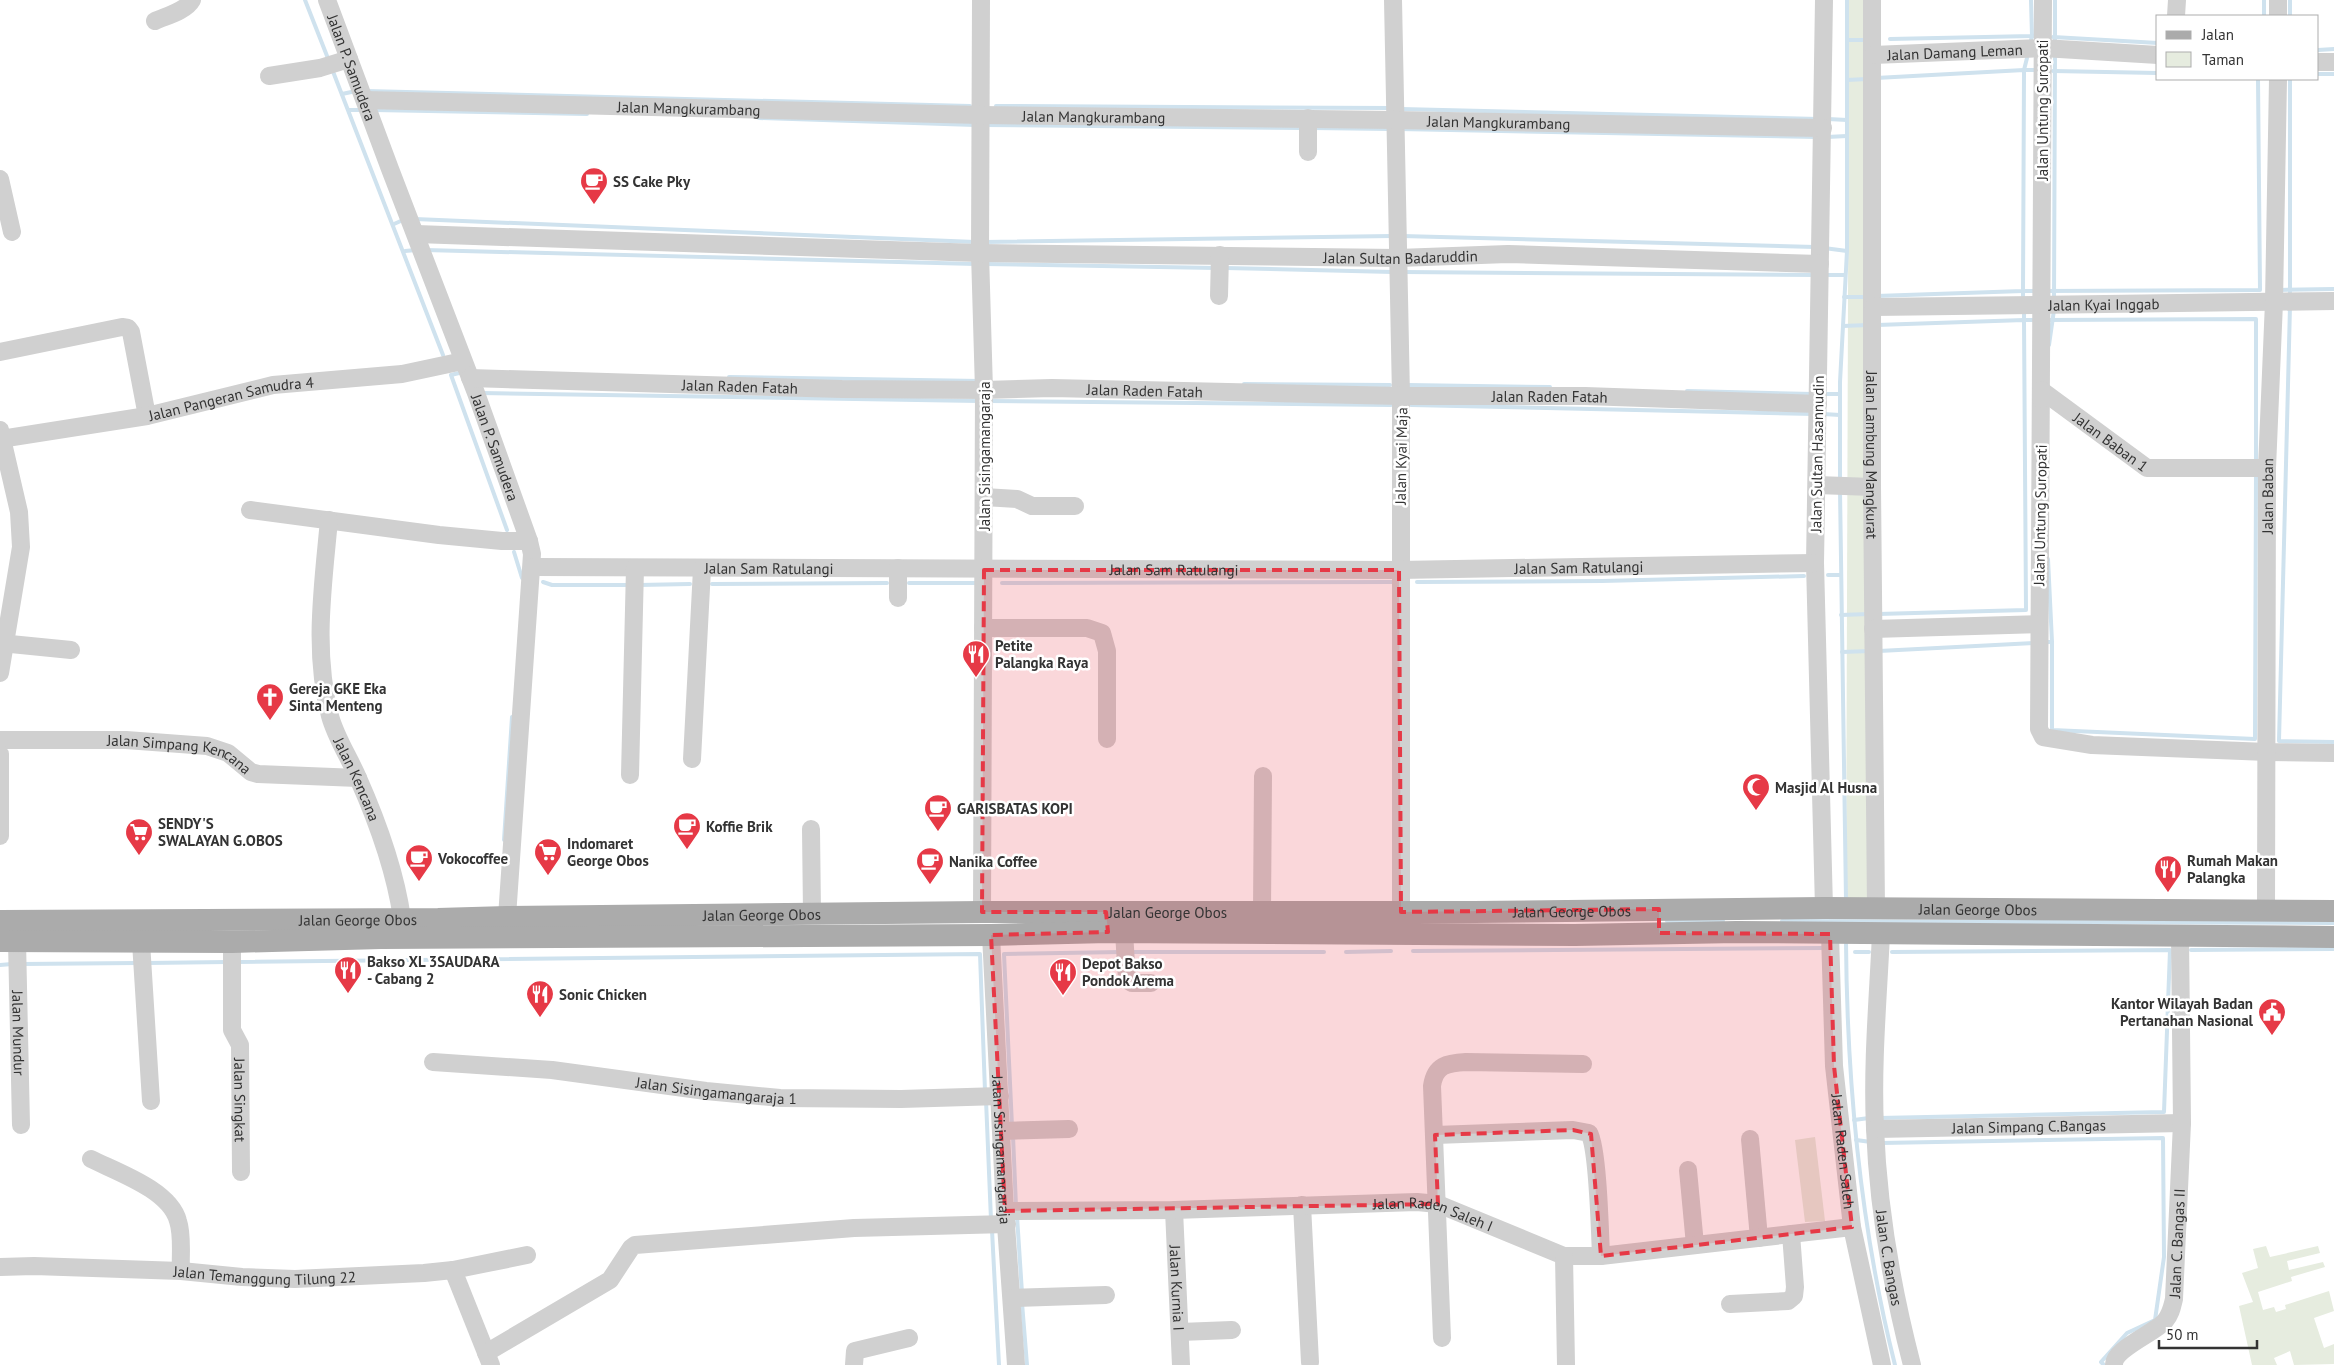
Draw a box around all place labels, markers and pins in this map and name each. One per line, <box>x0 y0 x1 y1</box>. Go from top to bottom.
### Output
cafe icon: SS Cake Pky <box>579 166 609 205</box>
place label: SS Cake Pky <box>613 172 691 191</box>
place label: Petite Palangka Raya <box>995 636 1088 672</box>
restaurant icon: Petite Palangka Raya <box>961 639 991 678</box>
place label: Gereja GKE Eka Sinta Menteng <box>289 679 386 715</box>
church icon: Gereja GKE Eka Sinta Menteng <box>255 682 285 721</box>
mosque icon: Masjid Al Husna <box>1741 772 1771 811</box>
place label: Masjid Al Husna <box>1775 778 1877 797</box>
cafe icon: GARISBATAS KOPI <box>923 793 953 832</box>
place label: GARISBATAS KOPI <box>957 799 1073 818</box>
cafe icon: Koffie Brik <box>672 811 702 850</box>
place label: SENDY'S SWALAYAN G.OBOS <box>158 814 283 850</box>
supermarket icon: SENDY'S SWALAYAN G.OBOS <box>124 817 154 856</box>
place label: Koffie Brik <box>706 817 773 836</box>
place label: Indomaret George Obos <box>567 834 649 870</box>
supermarket icon: Indomaret George Obos <box>533 837 563 876</box>
cafe icon: Vokocoffee <box>404 843 434 882</box>
cafe icon: Nanika Coffee <box>915 846 945 885</box>
place label: Vokocoffee <box>437 849 508 868</box>
place label: Rumah Makan Palangka <box>2187 851 2278 887</box>
place label: Nanika Coffee <box>949 852 1038 871</box>
restaurant icon: Rumah Makan Palangka <box>2153 854 2183 893</box>
place label: Bakso XL 3SAUDARA - Cabang 2 <box>367 952 500 988</box>
place label: Depot Bakso Pondok Arema <box>1082 954 1174 990</box>
restaurant icon: Bakso XL 3SAUDARA - Cabang 2 <box>333 955 363 994</box>
restaurant icon: Depot Bakso Pondok Arema <box>1048 957 1078 996</box>
restaurant icon: Sonic Chicken <box>525 979 555 1018</box>
place label: Sonic Chicken <box>559 985 647 1004</box>
place label: Kantor Wilayah Badan Pertanahan Nasional <box>2111 994 2254 1030</box>
public building icon: Kantor Wilayah Badan Pertanahan Nasional <box>2257 997 2287 1036</box>

